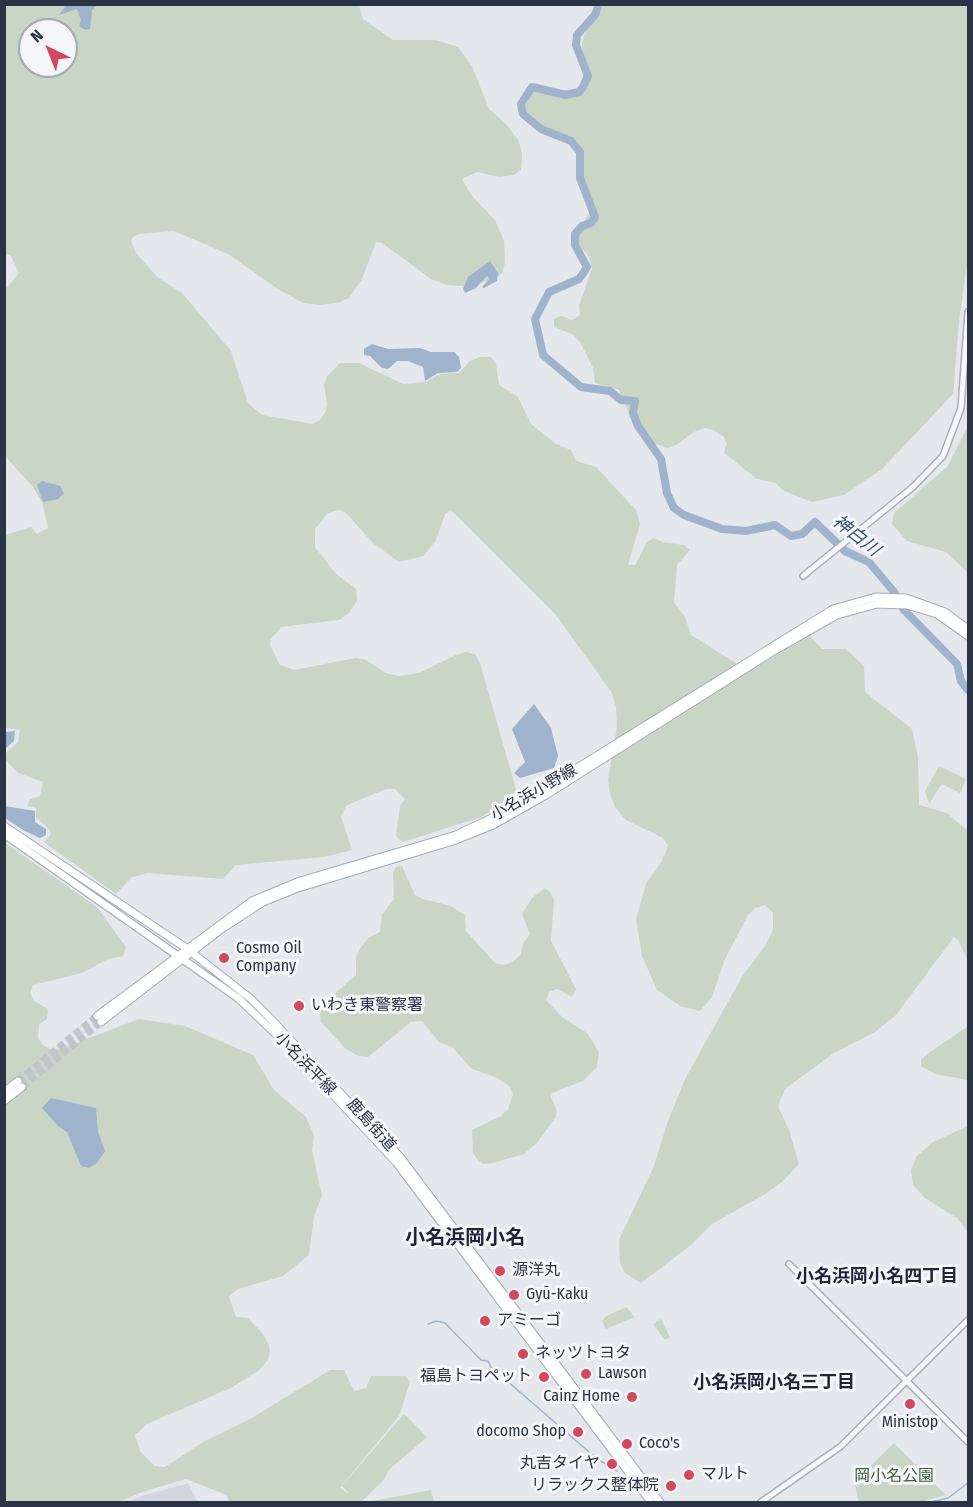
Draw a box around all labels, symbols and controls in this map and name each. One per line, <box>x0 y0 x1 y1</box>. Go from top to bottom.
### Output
north arrow <box>18 18 78 78</box>
text: N <box>27 26 47 46</box>
water label: 神白川 <box>828 511 884 561</box>
street label: 小名浜小野線 <box>488 761 580 825</box>
place label: Cosmo Oil Company <box>236 939 302 977</box>
marker: Cosmo Oil Company <box>217 951 231 965</box>
place label: いわき東警察署 <box>311 996 423 1016</box>
marker: いわき東警察署 <box>292 999 306 1013</box>
street label: 小名浜平線 <box>270 1029 340 1099</box>
street label: 鹿島街道 <box>342 1095 400 1155</box>
district label: 小名浜岡小名 <box>405 1226 525 1250</box>
place label: 源洋丸 <box>512 1261 560 1281</box>
marker: 源洋丸 <box>493 1264 507 1278</box>
district label: 小名浜岡小名四丁目 <box>796 1266 958 1288</box>
place label: Gyū-Kaku <box>526 1285 588 1305</box>
marker: Gyū-Kaku <box>507 1288 521 1302</box>
place label: アミーゴ <box>497 1311 561 1331</box>
marker: アミーゴ <box>478 1314 492 1328</box>
place label: ネッツトヨタ <box>535 1344 631 1364</box>
marker: ネッツトヨタ <box>516 1347 530 1361</box>
place label: Lawson <box>598 1364 647 1384</box>
place label: 福島トヨペット <box>420 1367 532 1387</box>
marker: Lawson <box>579 1367 593 1381</box>
marker: 福島トヨペット <box>537 1370 551 1384</box>
district label: 小名浜岡小名三丁目 <box>693 1372 855 1394</box>
place label: Cainz Home <box>543 1387 620 1407</box>
marker: Cainz Home <box>625 1390 639 1404</box>
marker: Ministop <box>903 1397 917 1411</box>
place label: Ministop <box>882 1413 938 1433</box>
place label: docomo Shop <box>476 1422 566 1442</box>
marker: docomo Shop <box>571 1425 585 1439</box>
place label: Coco's <box>639 1434 680 1454</box>
marker: Coco's <box>620 1437 634 1451</box>
place label: 丸吉タイヤ <box>520 1454 600 1474</box>
marker: 丸吉タイヤ <box>605 1457 619 1471</box>
place label: マルト <box>701 1465 749 1485</box>
park label: 岡小名公園 <box>854 1467 934 1487</box>
marker: マルト <box>682 1468 696 1482</box>
place label: リラックス整体院 <box>531 1476 659 1496</box>
marker: リラックス整体院 <box>664 1479 678 1493</box>

